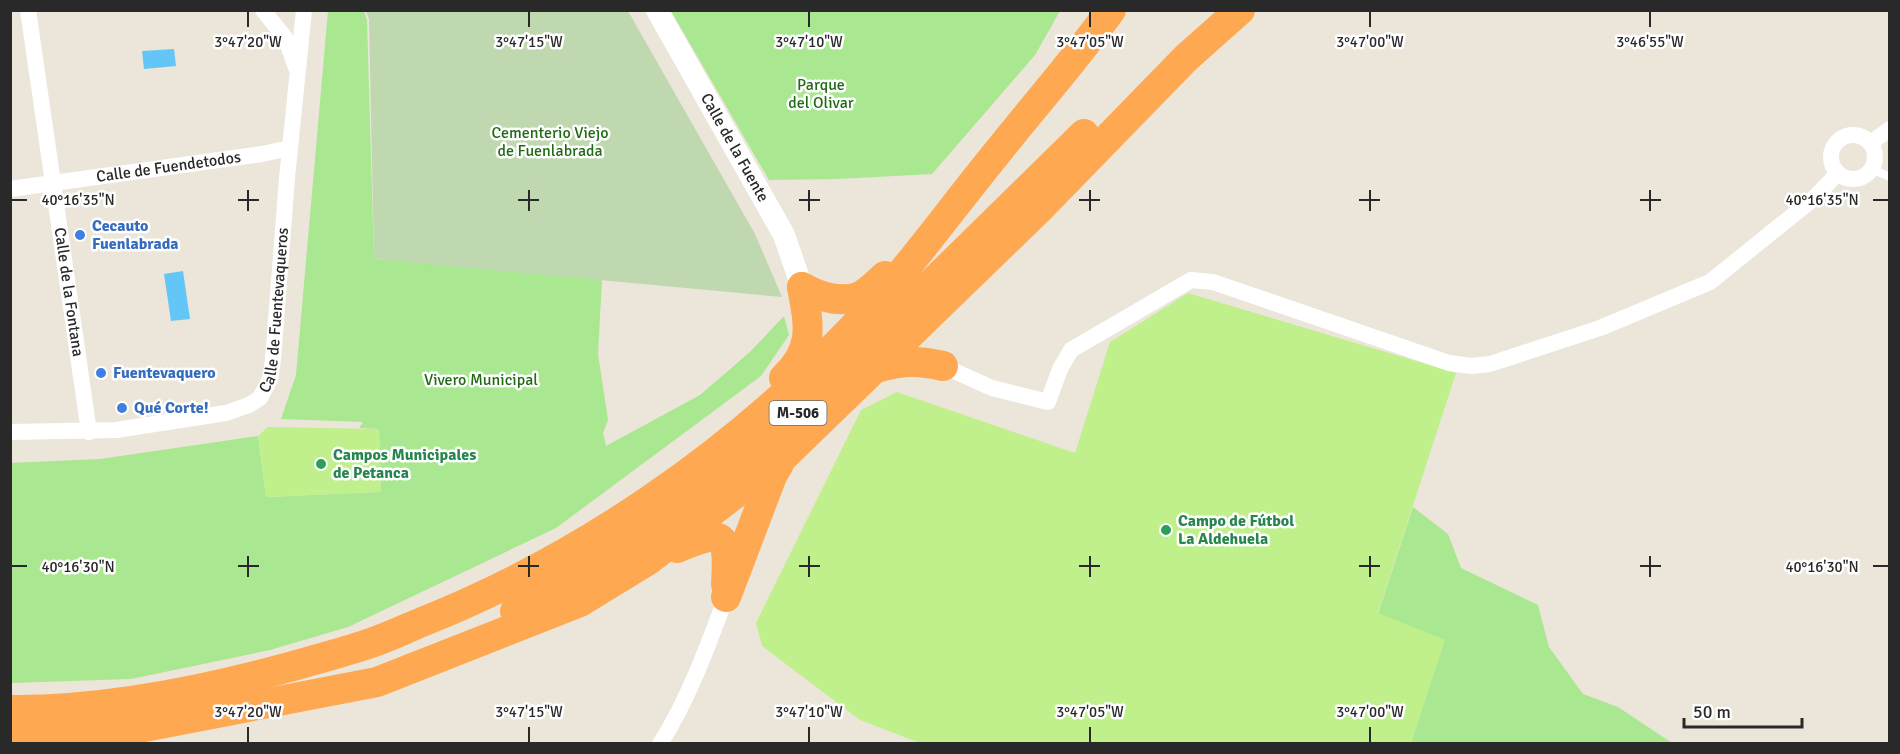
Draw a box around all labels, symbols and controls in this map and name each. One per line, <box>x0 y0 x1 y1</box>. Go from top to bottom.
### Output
text: 3°47'20"W <box>214 33 282 51</box>
text: 3°47'15"W <box>495 33 563 51</box>
text: 3°47'10"W <box>775 33 843 51</box>
text: 3°47'05"W <box>1056 33 1124 51</box>
text: 3°47'00"W <box>1336 33 1404 51</box>
text: 3°46'55"W <box>1616 33 1684 51</box>
park label: Parque del Olivar <box>788 75 854 113</box>
street label: Calle de la Fuente <box>696 90 773 205</box>
park label: Cementerio Viejo de Fuenlabrada <box>491 123 609 161</box>
street label: Calle de Fuendetodos <box>95 147 242 187</box>
text: 40°16'35"N <box>41 191 115 209</box>
text: 40°16'35"N <box>1785 191 1859 209</box>
place label: Cecauto Fuenlabrada <box>92 216 179 254</box>
street label: Calle de la Fontana <box>50 226 88 358</box>
street label: Calle de Fuentevaqueros <box>254 227 293 396</box>
marker: Cecauto Fuenlabrada <box>73 228 87 242</box>
place label: Fuentevaquero <box>113 363 216 383</box>
marker: Fuentevaquero <box>94 366 108 380</box>
park label: Vivero Municipal <box>424 370 538 390</box>
place label: Qué Corte! <box>134 398 209 418</box>
marker: Qué Corte! <box>115 401 129 415</box>
road number: M-506 <box>770 401 826 425</box>
place label: Campos Municipales de Petanca <box>333 445 476 483</box>
marker: Campos Municipales de Petanca <box>314 457 328 471</box>
place label: Campo de Fútbol La Aldehuela <box>1178 511 1294 549</box>
marker: Campo de Fútbol La Aldehuela <box>1159 523 1173 537</box>
text: 40°16'30"N <box>41 558 115 576</box>
text: 40°16'30"N <box>1785 558 1859 576</box>
scale bar <box>1684 691 1802 729</box>
text: 50 m <box>1693 701 1731 723</box>
text: 3°47'20"W <box>214 703 282 721</box>
text: 3°47'15"W <box>495 703 563 721</box>
text: 3°47'10"W <box>775 703 843 721</box>
text: 3°47'05"W <box>1056 703 1124 721</box>
text: 3°47'00"W <box>1336 703 1404 721</box>

